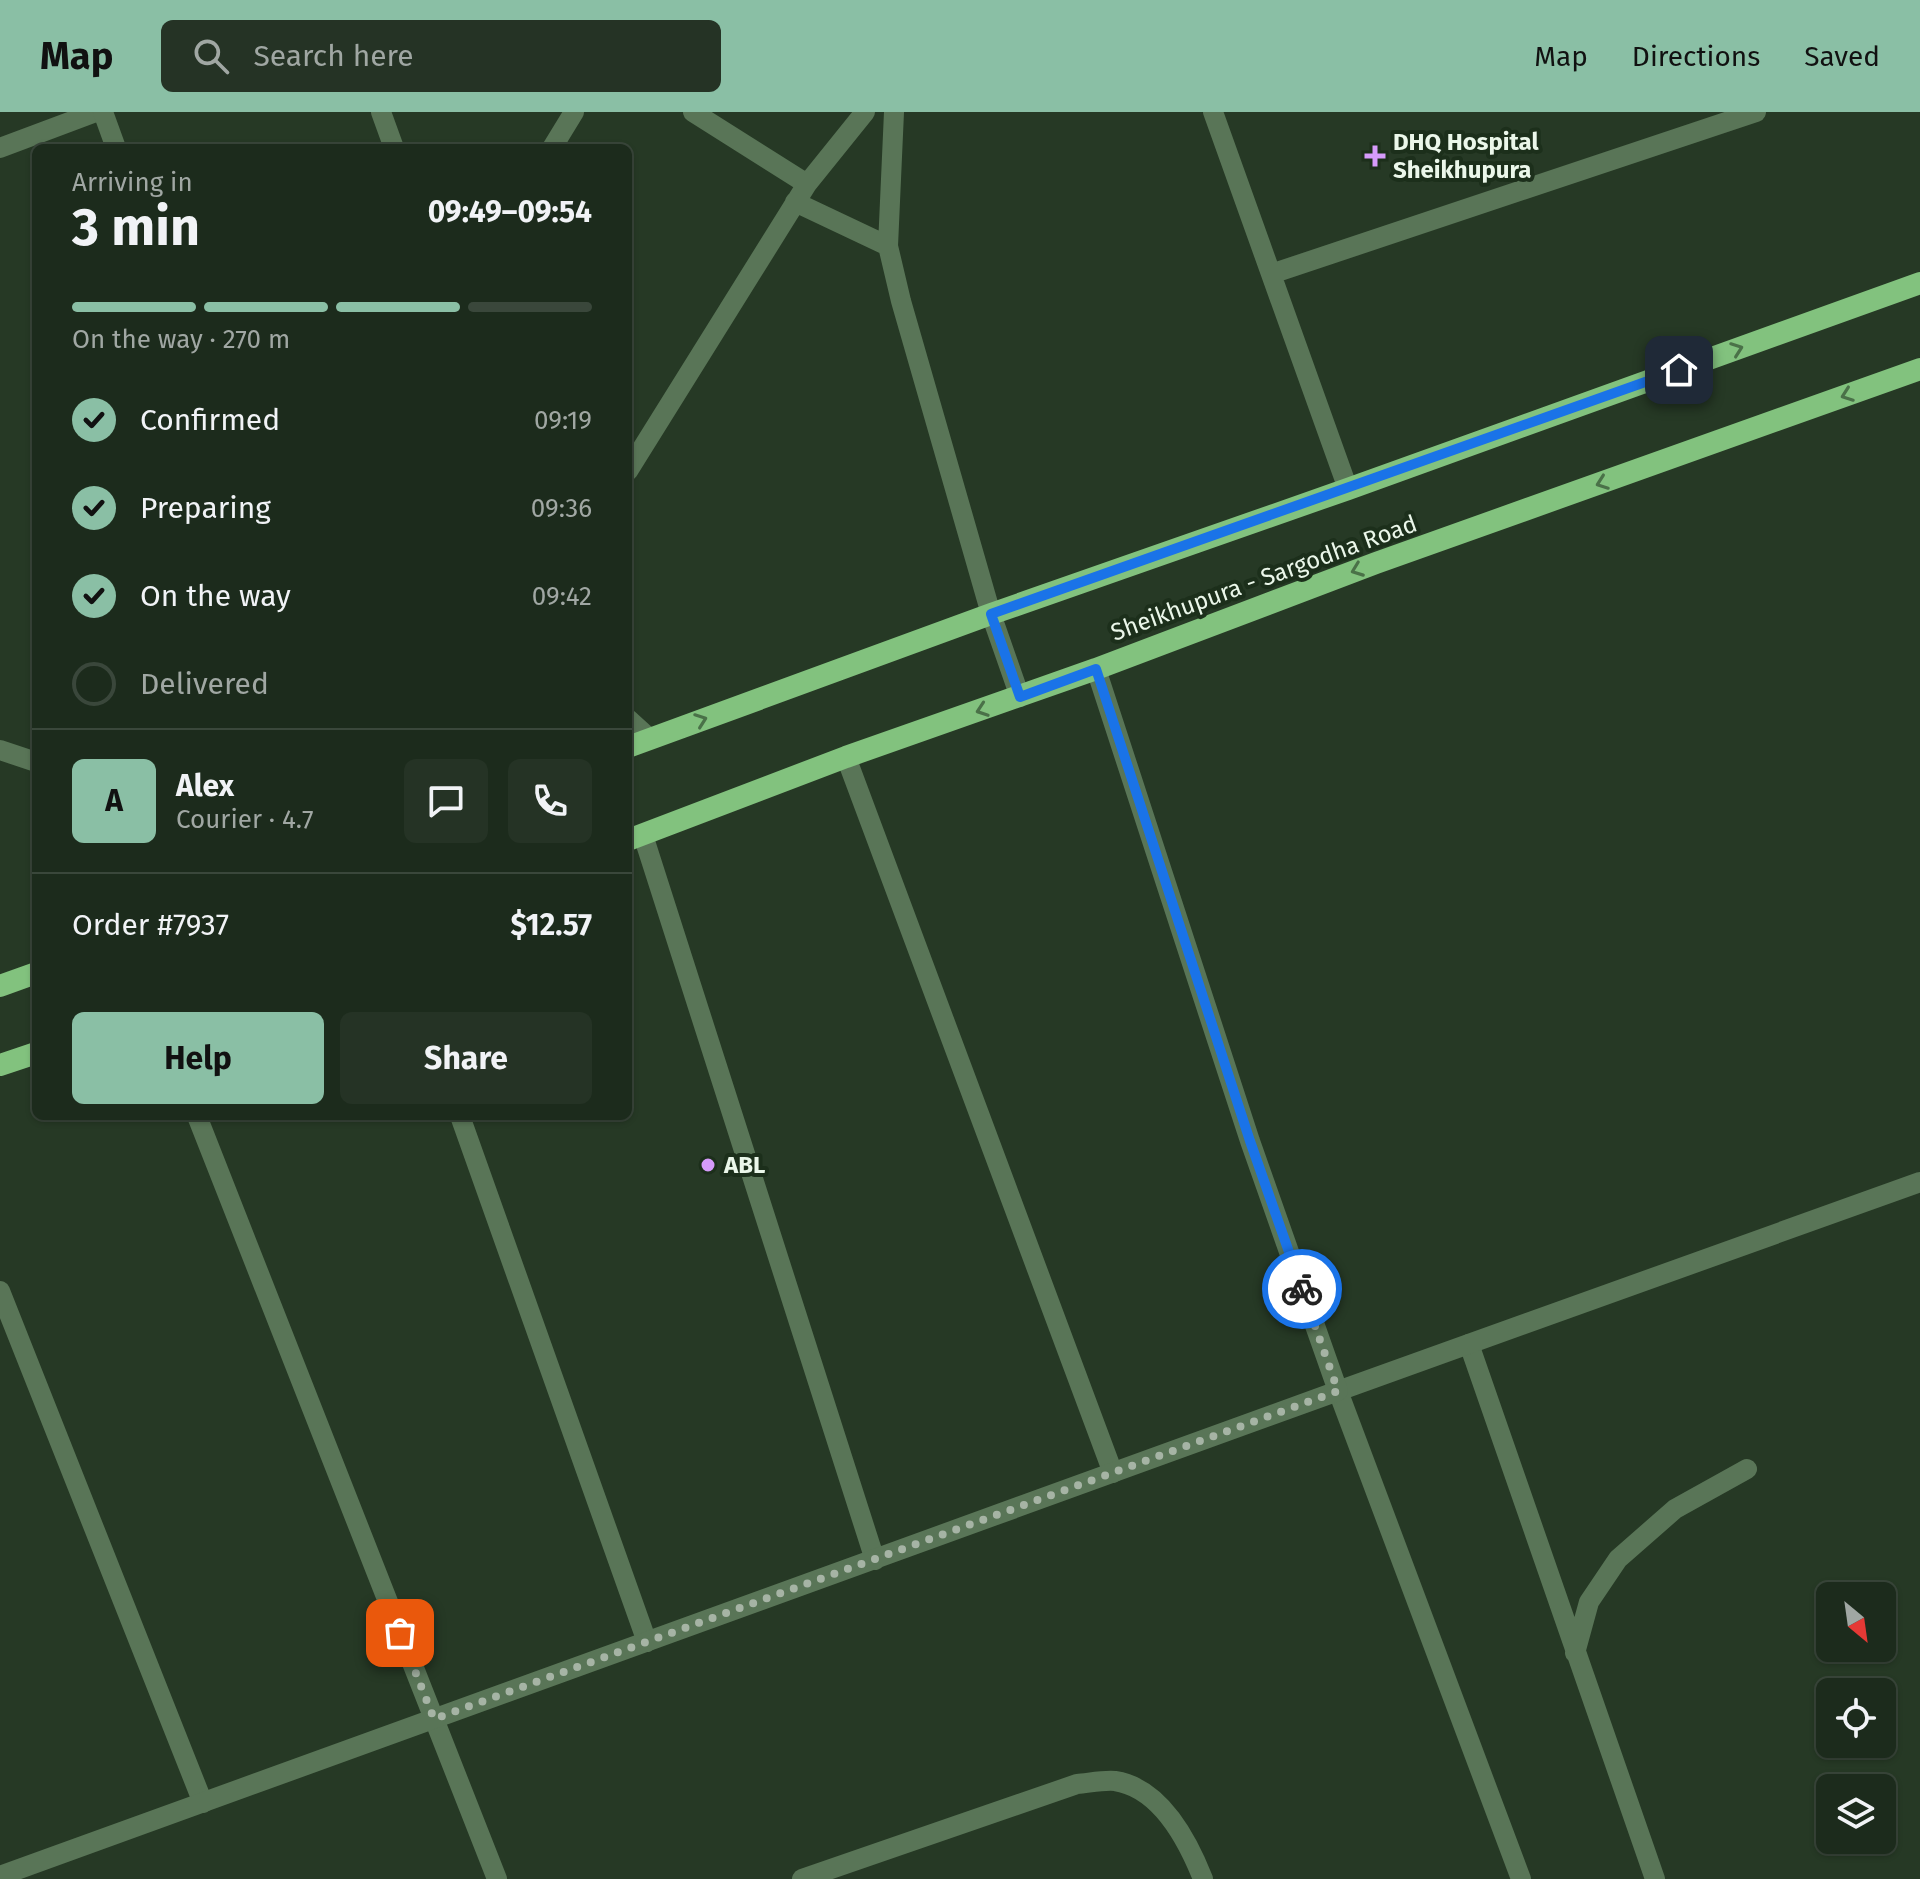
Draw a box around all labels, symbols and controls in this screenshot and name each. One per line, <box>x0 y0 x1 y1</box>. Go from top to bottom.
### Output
search box <box>161 20 721 92</box>
text: Map <box>40 33 113 79</box>
icon: search <box>189 34 233 78</box>
text: Search here <box>253 38 414 74</box>
text: Map <box>1534 40 1588 73</box>
text: Directions <box>1632 40 1760 73</box>
text: Saved <box>1804 40 1880 73</box>
place label: DHQ Hospital Sheikhupura <box>1393 128 1539 184</box>
marker: DHQ Hospital Sheikhupura <box>1364 145 1386 167</box>
text: Arriving in <box>72 167 193 198</box>
text: 09:49–09:54 <box>428 194 592 230</box>
text: 3 min <box>72 196 200 259</box>
text: On the way · 270 m <box>72 324 290 355</box>
pin <box>1645 336 1713 404</box>
one-way arrow <box>1729 343 1743 359</box>
icon: home <box>1657 348 1701 392</box>
one-way arrow <box>1840 386 1854 402</box>
icon: check <box>72 398 116 442</box>
text: Confirmed <box>140 402 280 438</box>
text: 09:19 <box>534 405 592 436</box>
one-way arrow <box>1595 473 1609 489</box>
icon: check <box>72 486 116 530</box>
text: Preparing <box>140 490 271 526</box>
text: 09:36 <box>531 493 592 524</box>
street label: Sheikhupura - Sargodha Road <box>1107 509 1421 647</box>
one-way arrow <box>1351 560 1365 577</box>
icon: check <box>72 574 116 618</box>
text: On the way <box>140 578 291 614</box>
text: 09:42 <box>532 581 592 612</box>
text: Delivered <box>140 666 269 702</box>
one-way arrow <box>976 700 990 716</box>
one-way arrow <box>693 713 707 730</box>
button: chat <box>404 759 488 843</box>
button: phone <box>508 759 592 843</box>
text: Alex <box>176 768 234 804</box>
text: A <box>105 783 123 819</box>
text: Courier · 4.7 <box>176 804 314 835</box>
text: Order #7937 <box>72 907 229 943</box>
text: $12.57 <box>510 907 592 943</box>
button: Help <box>72 1012 324 1104</box>
button: Share <box>340 1012 592 1104</box>
place label: ABL <box>723 1151 765 1179</box>
marker: ABL <box>699 1156 717 1174</box>
courier <box>1262 1249 1342 1329</box>
icon: bike <box>1280 1267 1324 1311</box>
north arrow <box>1816 1582 1896 1662</box>
map controls <box>1816 1582 1896 1854</box>
pin <box>366 1599 434 1667</box>
icon: bag <box>378 1611 422 1655</box>
button: locate <box>1816 1678 1896 1758</box>
button: layers <box>1816 1774 1896 1854</box>

